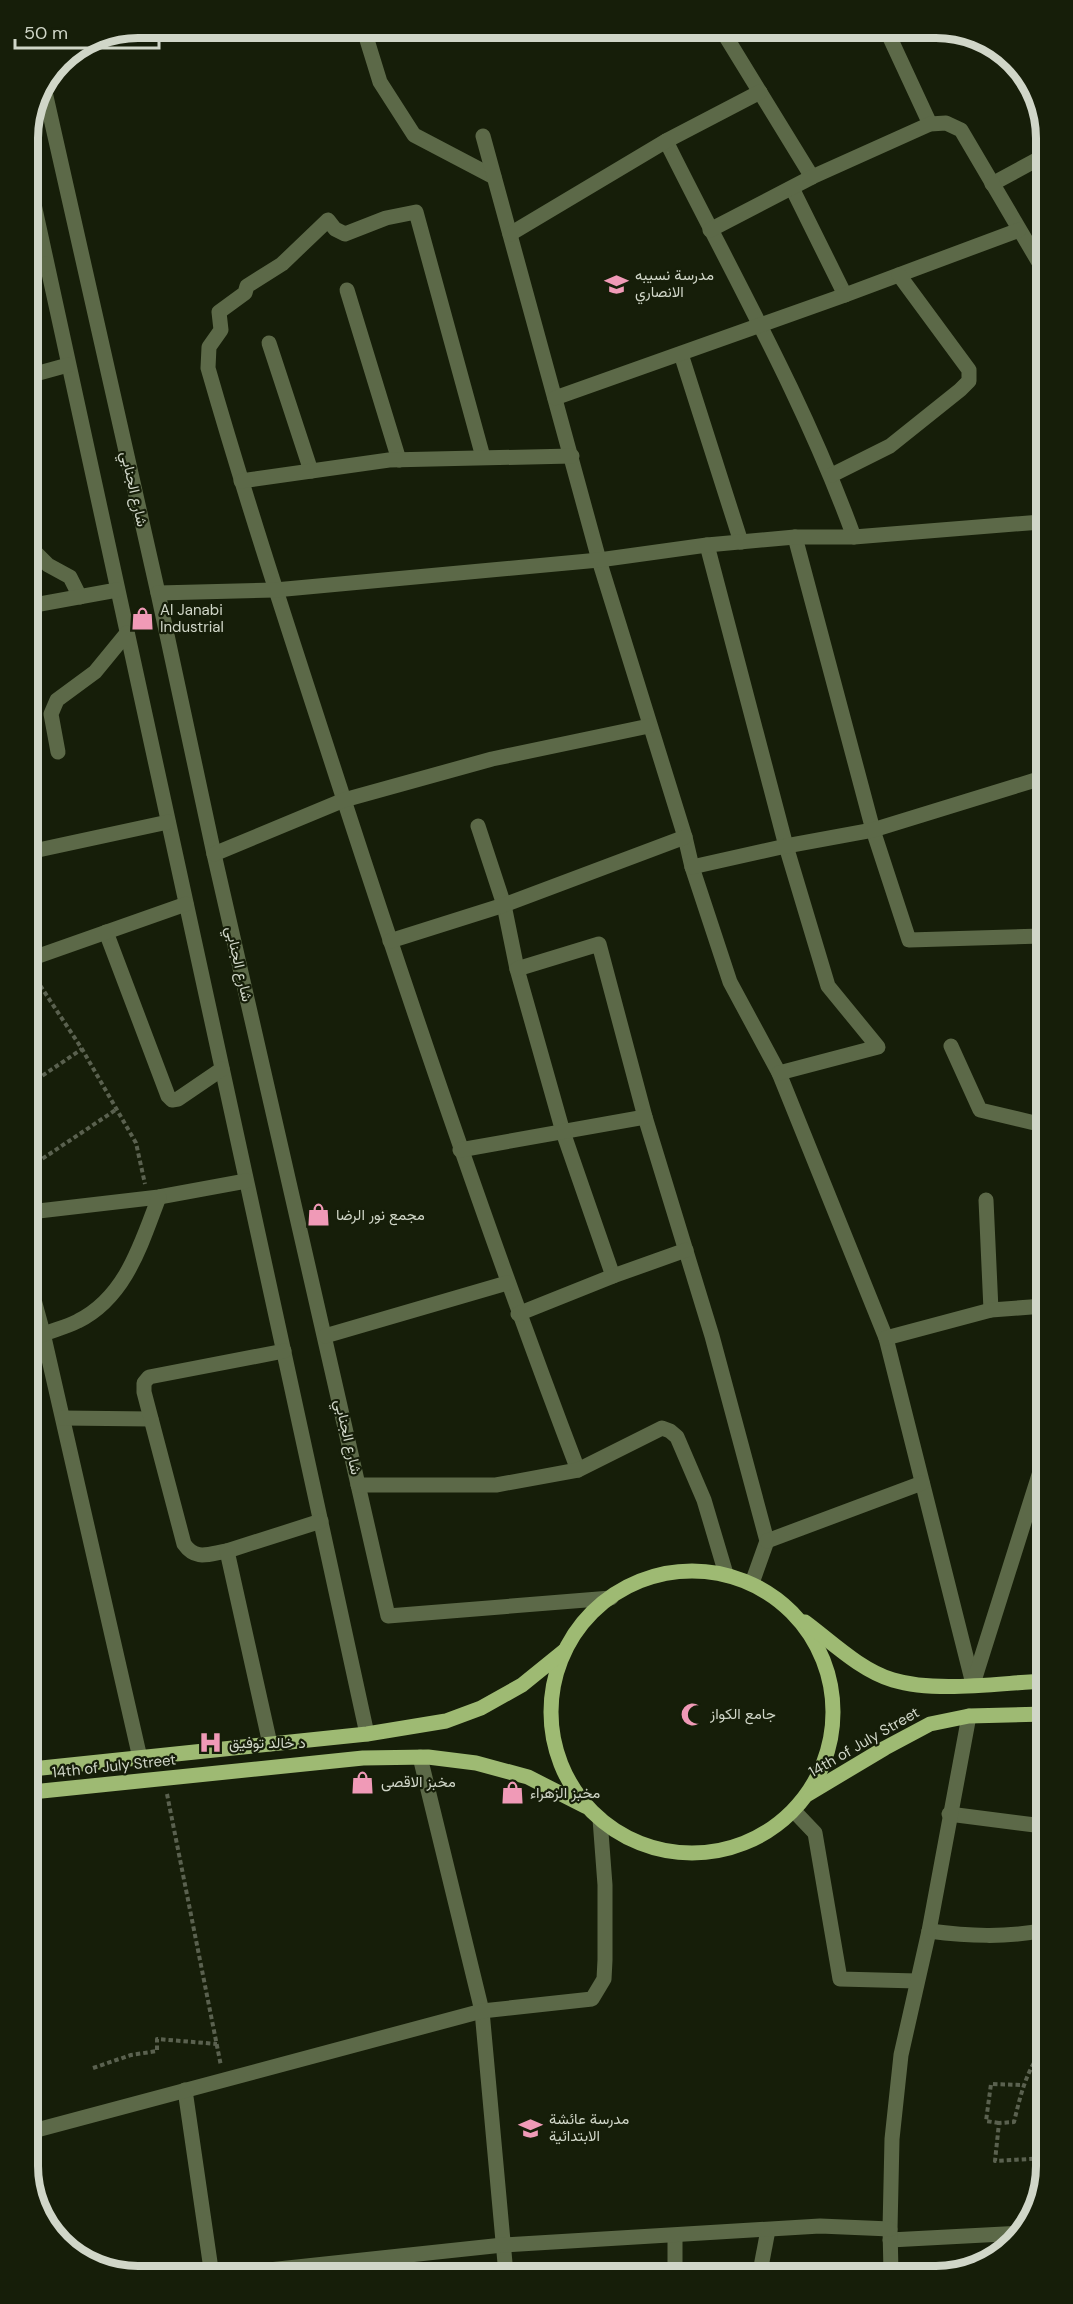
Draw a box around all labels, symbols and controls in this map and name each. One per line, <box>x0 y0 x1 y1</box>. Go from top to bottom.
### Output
scale bar <box>15 12 159 50</box>
text: 50 m <box>24 21 68 45</box>
place label: مدرسة نسيبه الانصاري <box>635 265 714 305</box>
school or university icon: مدرسة نسيبه الانصاري <box>604 271 630 297</box>
street label: شارع الجنابي <box>113 449 152 529</box>
place label: Al Janabi Industrial <box>160 600 224 637</box>
shop icon: Al Janabi Industrial <box>129 606 155 632</box>
street label: شارع الجنابي <box>218 924 257 1004</box>
shop icon: مجمع نور الرضا <box>305 1202 331 1228</box>
place label: مجمع نور الرضا <box>336 1205 425 1226</box>
street label: شارع الجنابي <box>327 1397 366 1477</box>
mosque icon: جامع الكواز <box>679 1701 705 1727</box>
street label: 14th of July Street <box>805 1702 923 1782</box>
place label: جامع الكواز <box>709 1704 776 1725</box>
hospital icon: د خالد توفيق <box>198 1730 224 1756</box>
place label: د خالد توفيق <box>229 1733 306 1753</box>
street label: 14th of July Street <box>51 1750 177 1782</box>
shop icon: مخبز الاقصى <box>350 1769 376 1795</box>
place label: مخبز الاقصى <box>381 1772 456 1792</box>
shop icon: مخبز الزهراء <box>499 1780 525 1806</box>
place label: مخبز الزهراء <box>530 1783 600 1803</box>
place label: مدرسة عائشة الابتدائية <box>549 2109 629 2146</box>
school or university icon: مدرسة عائشة الابتدائية <box>518 2115 544 2141</box>

